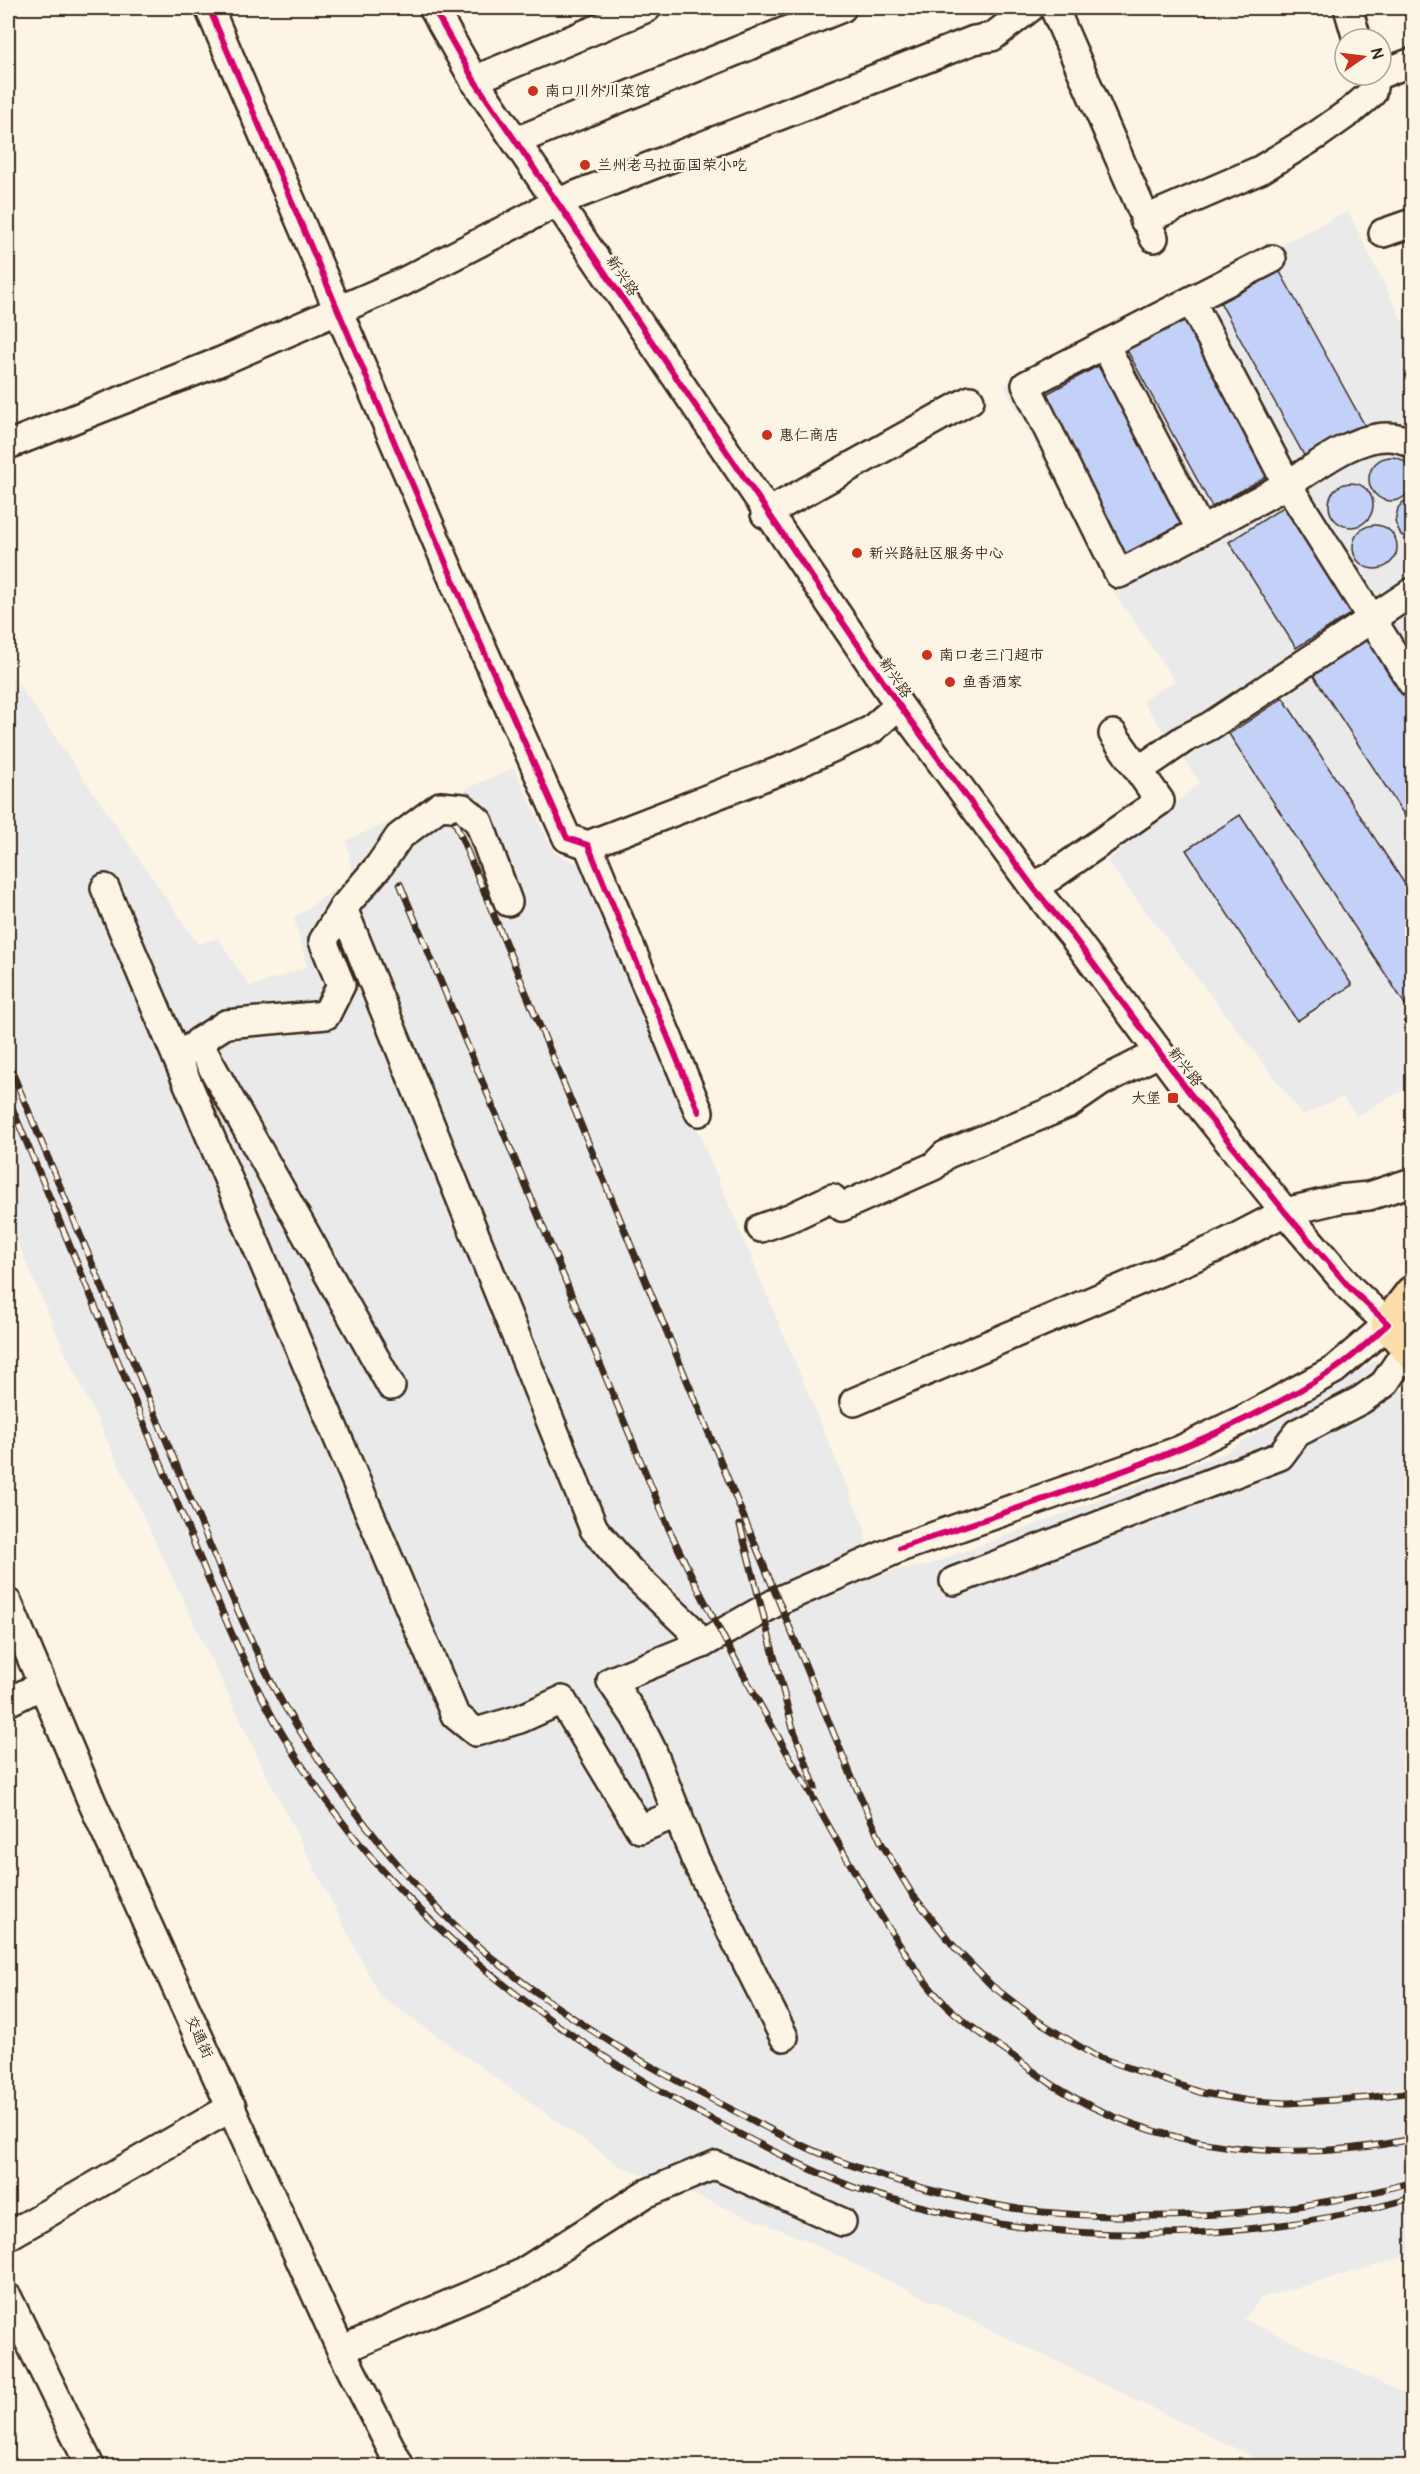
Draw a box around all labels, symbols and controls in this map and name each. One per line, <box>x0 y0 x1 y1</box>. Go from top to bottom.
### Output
north arrow <box>1333 27 1393 87</box>
text: N <box>1366 46 1388 61</box>
place label: 南口川外川菜馆 <box>545 82 650 101</box>
marker: 南口川外川菜馆 <box>526 84 540 98</box>
place label: 兰州老马拉面国荣小吃 <box>597 156 747 175</box>
marker: 兰州老马拉面国荣小吃 <box>578 158 592 172</box>
street label: 新兴路 <box>602 252 642 300</box>
place label: 惠仁商店 <box>779 426 839 445</box>
marker: 惠仁商店 <box>760 428 774 442</box>
place label: 新兴路社区服务中心 <box>869 544 1004 563</box>
marker: 新兴路社区服务中心 <box>850 546 864 560</box>
place label: 南口老三门超市 <box>939 646 1044 665</box>
marker: 南口老三门超市 <box>920 648 934 662</box>
street label: 新兴路 <box>875 654 915 702</box>
place label: 鱼香酒家 <box>962 673 1022 692</box>
marker: 鱼香酒家 <box>943 675 957 689</box>
street label: 新兴路 <box>1164 1043 1206 1091</box>
place label: 大堡 <box>1131 1089 1161 1108</box>
marker: 大堡 <box>1166 1091 1180 1105</box>
street label: 交通街 <box>181 2013 217 2061</box>

